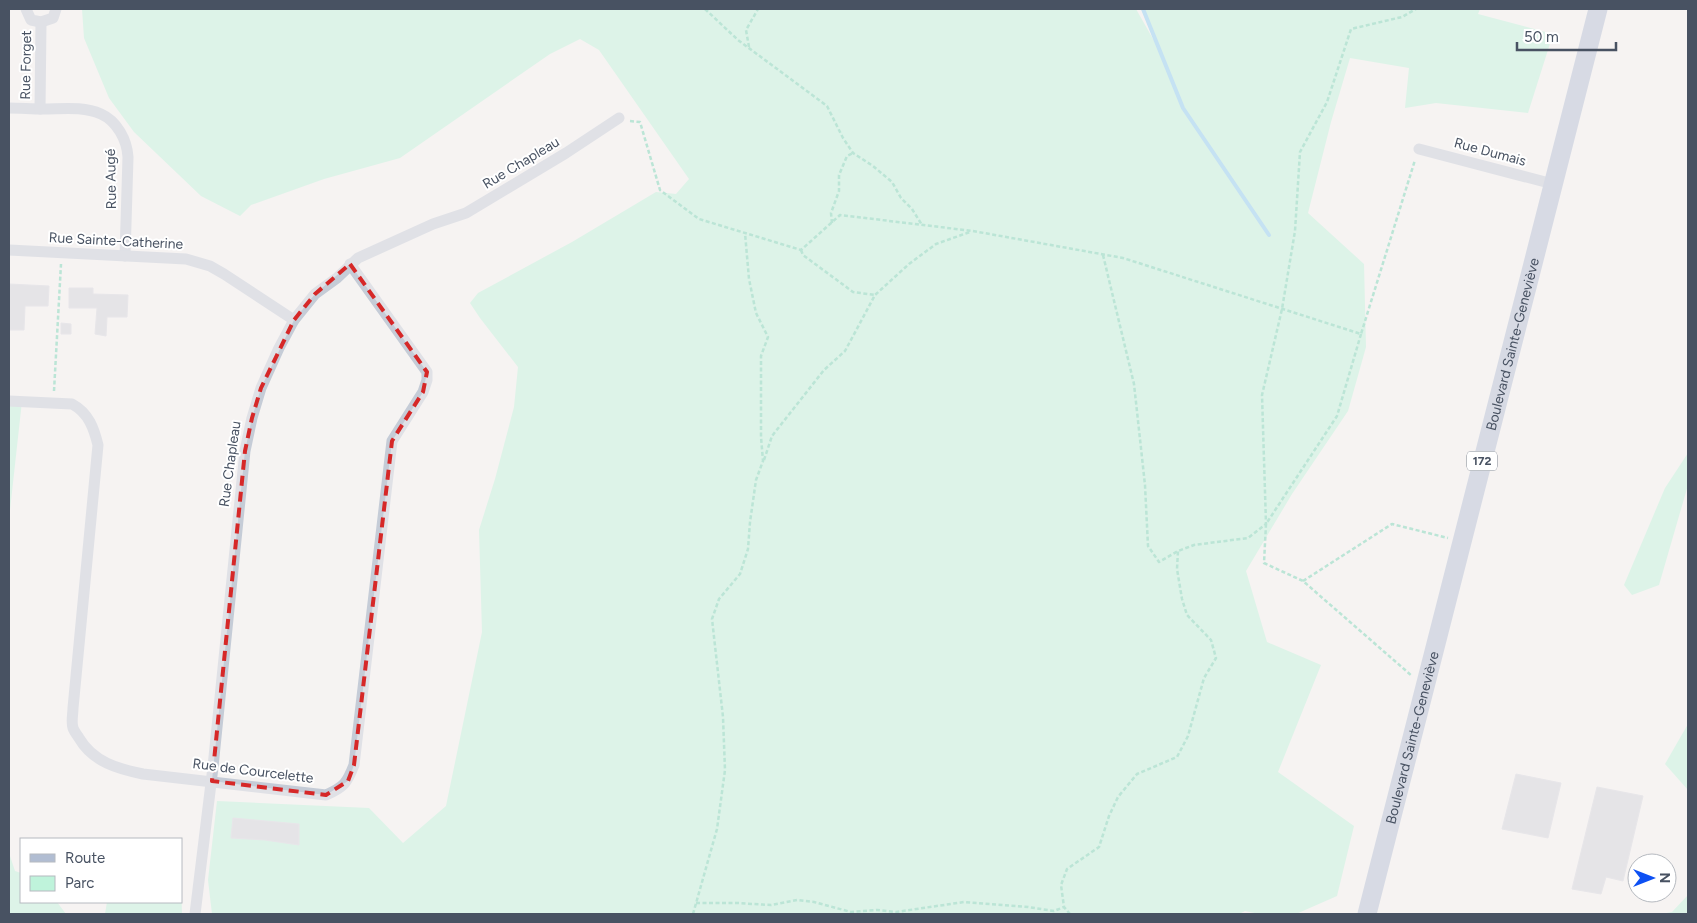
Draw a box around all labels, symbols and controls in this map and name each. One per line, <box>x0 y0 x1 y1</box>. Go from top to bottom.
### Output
scale bar <box>1517 20 1616 52</box>
text: 50 m <box>1524 28 1559 46</box>
street label: Rue Forget <box>17 30 35 100</box>
street label: Rue Chapleau <box>479 133 563 193</box>
street label: Rue Dumais <box>1452 134 1528 170</box>
street label: Rue Augé <box>102 148 120 210</box>
street label: Rue Sainte-Catherine <box>48 229 184 253</box>
street label: Boulevard Sainte-Geneviève <box>1482 256 1543 432</box>
street label: Rue Chapleau <box>216 420 244 508</box>
road number: 172 <box>1467 452 1497 471</box>
street label: Boulevard Sainte-Geneviève <box>1382 649 1442 826</box>
street label: Rue de Courcelette <box>191 755 315 787</box>
legend <box>20 838 182 903</box>
text: Route <box>65 849 105 867</box>
north arrow <box>1627 853 1677 903</box>
text: N <box>1656 873 1673 883</box>
text: Parc <box>65 874 94 892</box>

